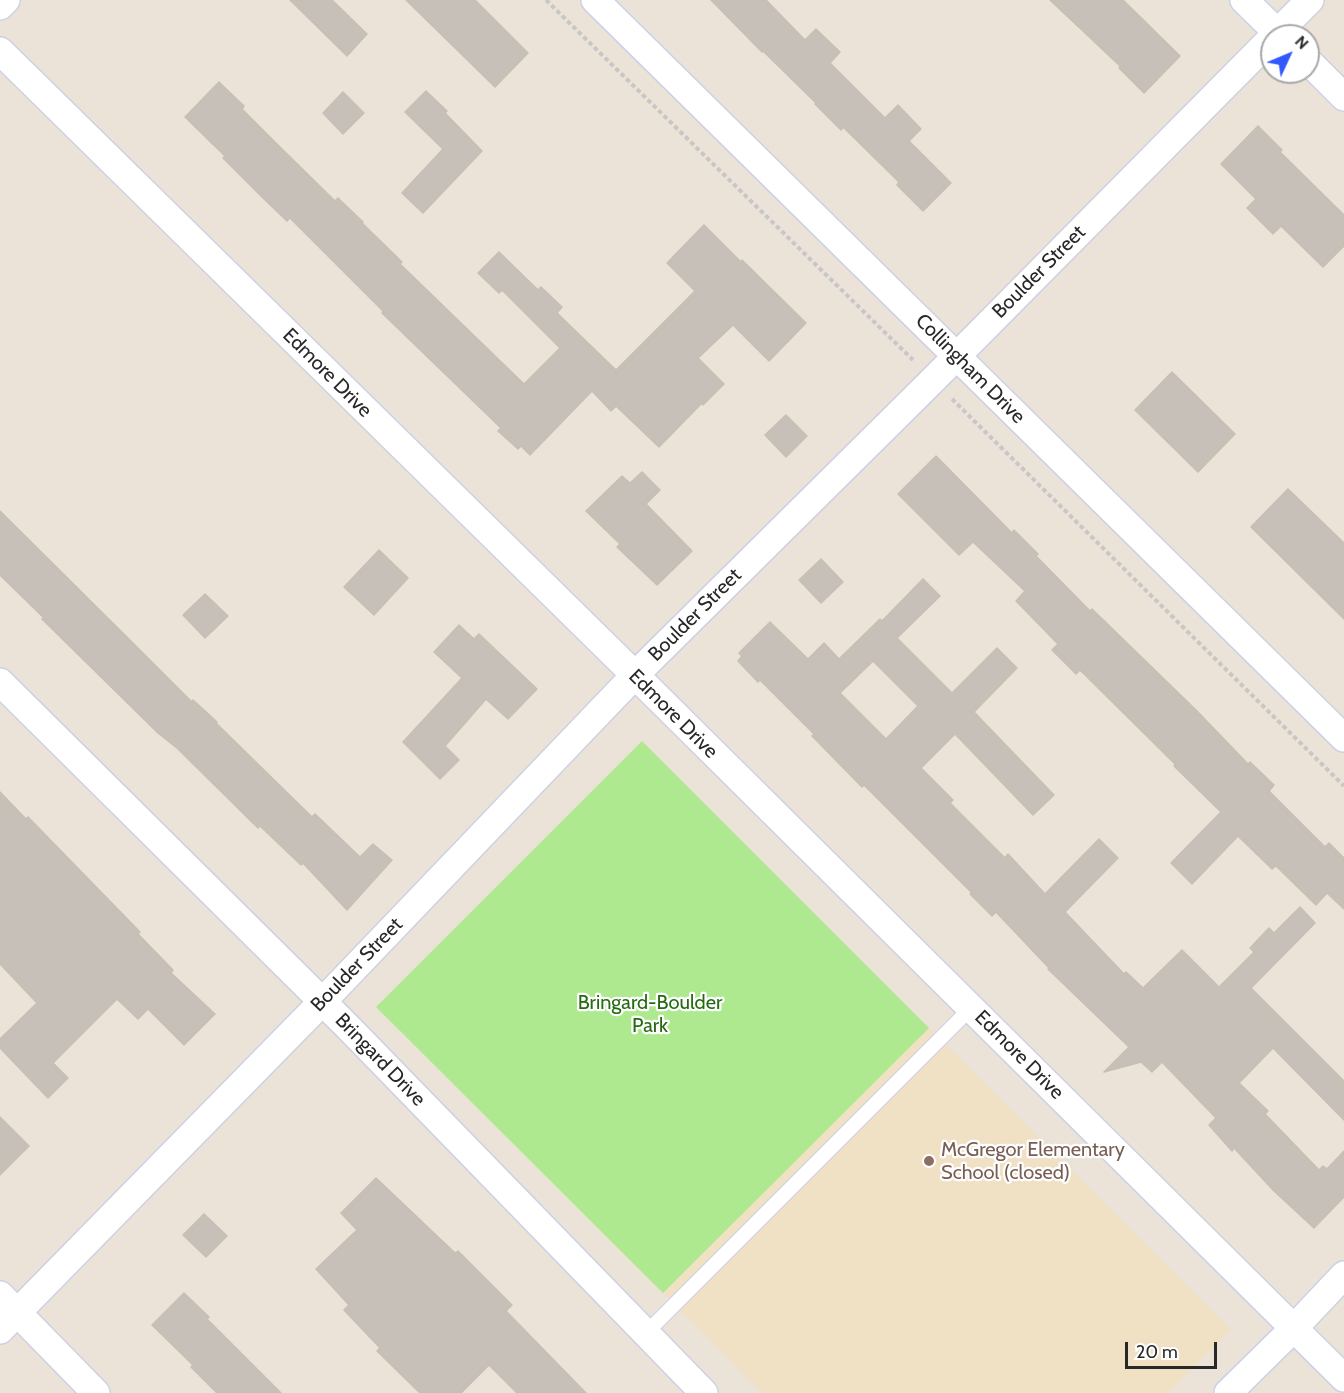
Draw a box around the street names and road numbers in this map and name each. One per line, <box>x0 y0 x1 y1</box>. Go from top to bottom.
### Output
street label: Boulder Street <box>988 221 1090 323</box>
street label: Collingham Drive <box>910 309 1030 429</box>
street label: Edmore Drive <box>277 323 377 423</box>
street label: Boulder Street <box>644 564 746 666</box>
street label: Edmore Drive <box>623 664 723 764</box>
street label: Boulder Street <box>306 913 408 1017</box>
street label: Edmore Drive <box>969 1005 1069 1105</box>
street label: Bringard Drive <box>330 1009 430 1111</box>

